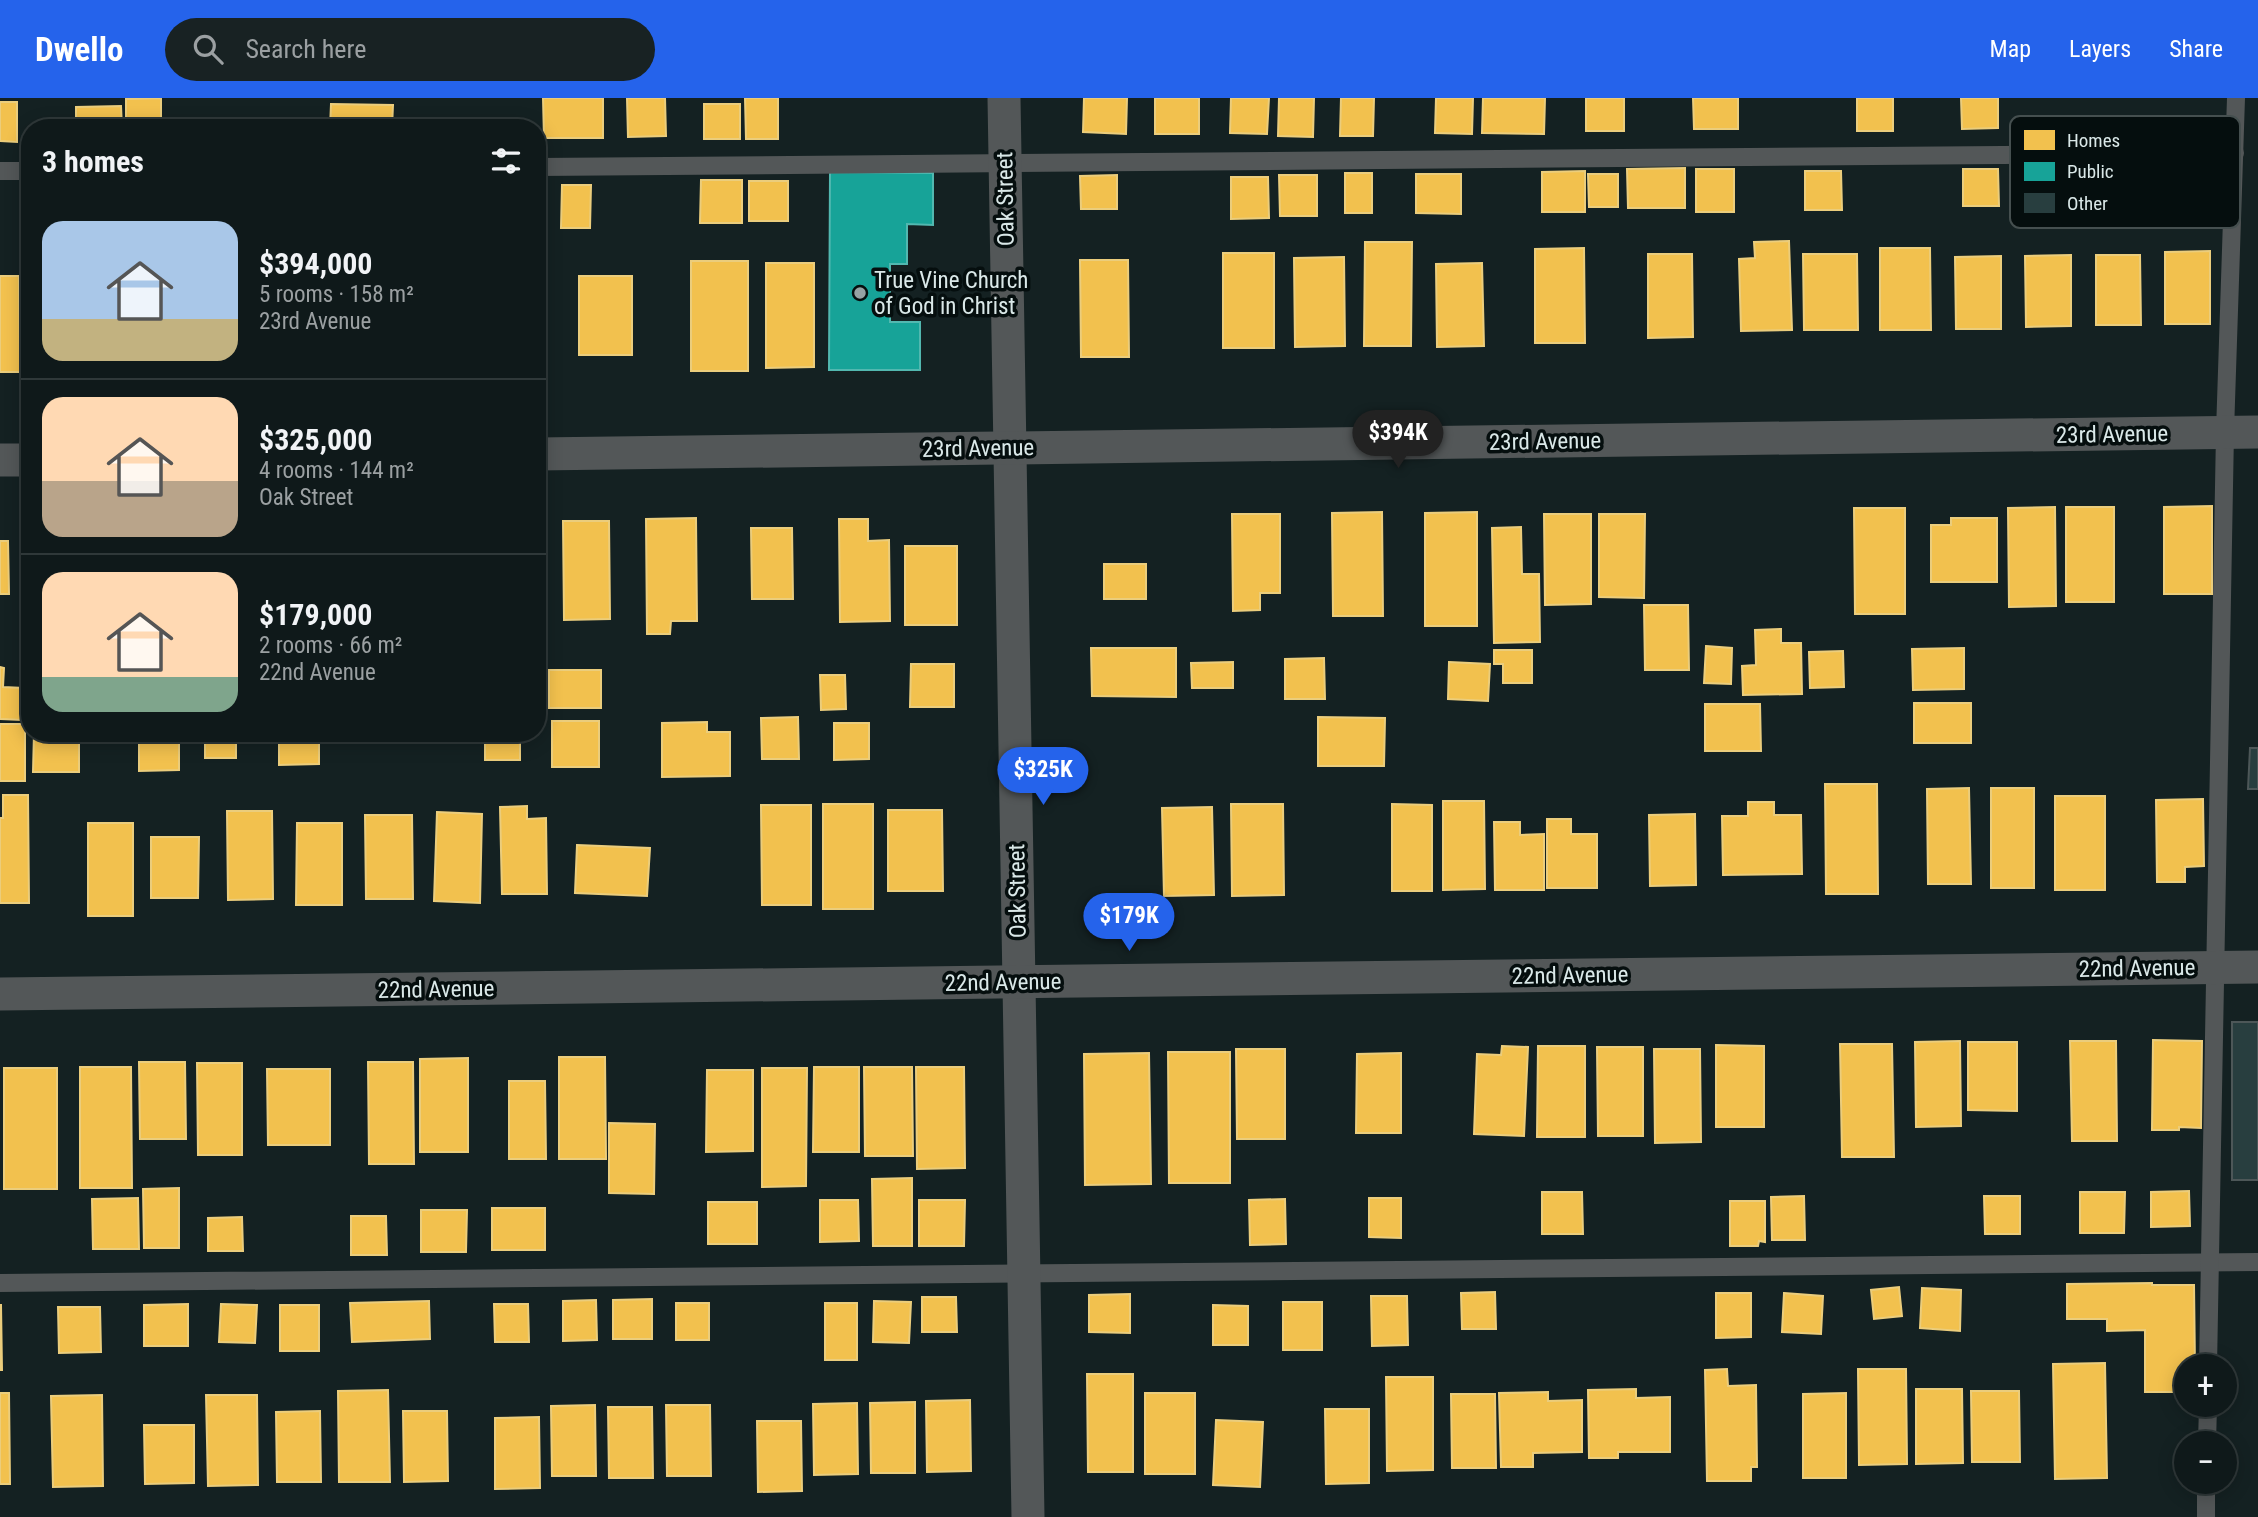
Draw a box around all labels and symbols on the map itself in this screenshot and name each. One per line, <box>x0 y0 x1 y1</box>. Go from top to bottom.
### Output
legend <box>2010 116 2240 228</box>
text: Homes <box>2067 129 2120 152</box>
street label: Oak Street <box>991 152 1020 246</box>
text: Public <box>2067 160 2114 183</box>
text: Other <box>2067 192 2108 215</box>
place label: True Vine Church of God in Christ <box>874 267 1028 320</box>
marker: True Vine Church of God in Christ <box>852 285 868 301</box>
pin: $394K <box>1349 410 1447 470</box>
street label: 23rd Avenue <box>2056 420 2168 449</box>
street label: 23rd Avenue <box>1489 427 1601 456</box>
street label: 23rd Avenue <box>922 434 1034 463</box>
pin: $325K <box>994 748 1092 807</box>
street label: Oak Street <box>1003 844 1032 938</box>
pin: $179K <box>1080 894 1178 953</box>
street label: 22nd Avenue <box>2078 954 2196 983</box>
street label: 22nd Avenue <box>1511 961 1629 990</box>
street label: 22nd Avenue <box>944 968 1062 997</box>
street label: 22nd Avenue <box>377 975 495 1004</box>

